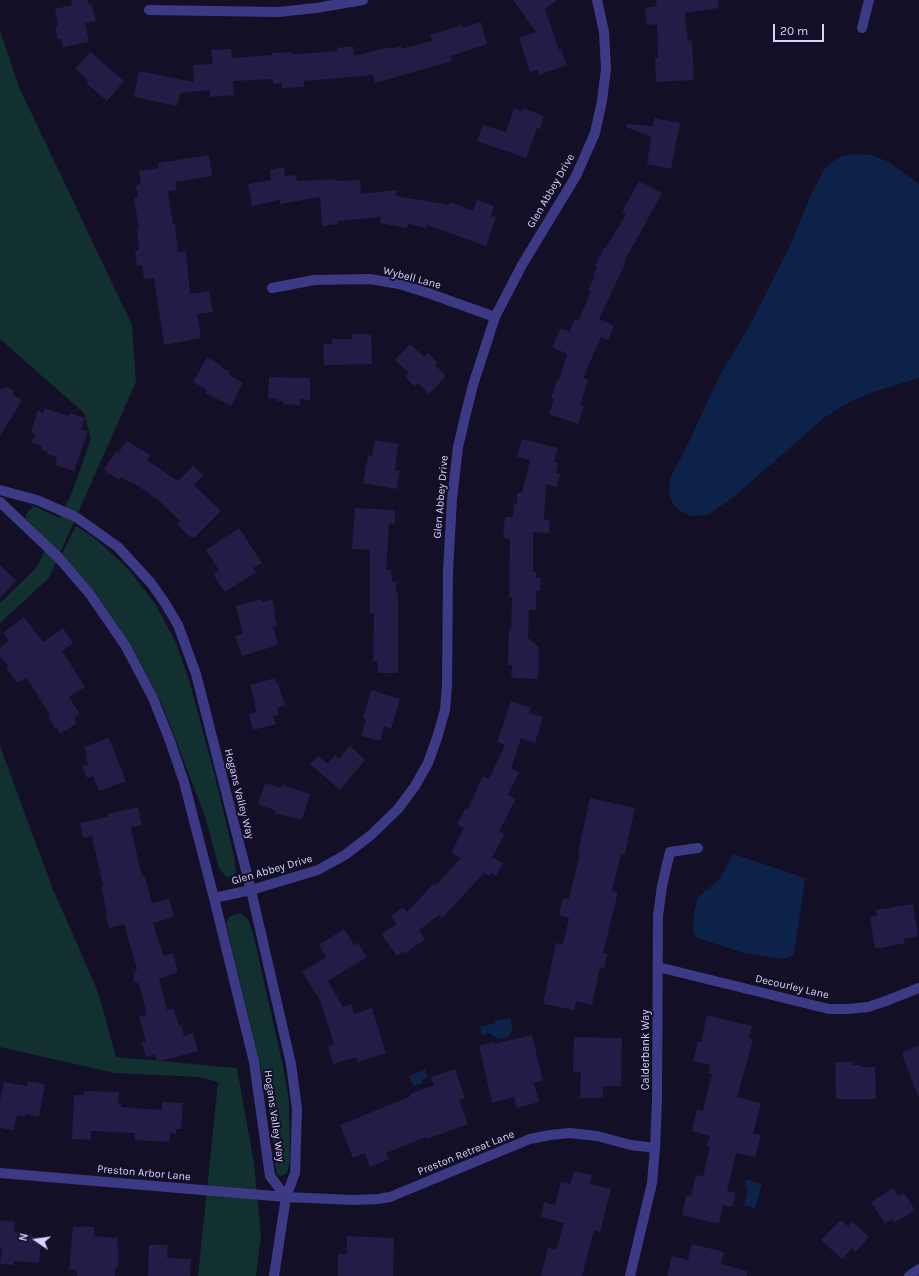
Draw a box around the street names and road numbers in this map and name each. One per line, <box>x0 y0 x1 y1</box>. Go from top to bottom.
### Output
street label: Glen Abbey Drive <box>524 152 578 230</box>
street label: Wybell Lane <box>382 264 442 292</box>
street label: Glen Abbey Drive <box>431 455 451 539</box>
street label: Hogans Valley Way <box>221 747 257 841</box>
street label: Glen Abbey Drive <box>230 852 314 888</box>
street label: Decourley Lane <box>754 972 830 1002</box>
street label: Calderbank Way <box>639 1010 653 1090</box>
street label: Hogans Valley Way <box>261 1069 287 1163</box>
street label: Preston Retreat Lane <box>416 1128 516 1178</box>
street label: Preston Arbor Lane <box>97 1162 191 1184</box>

